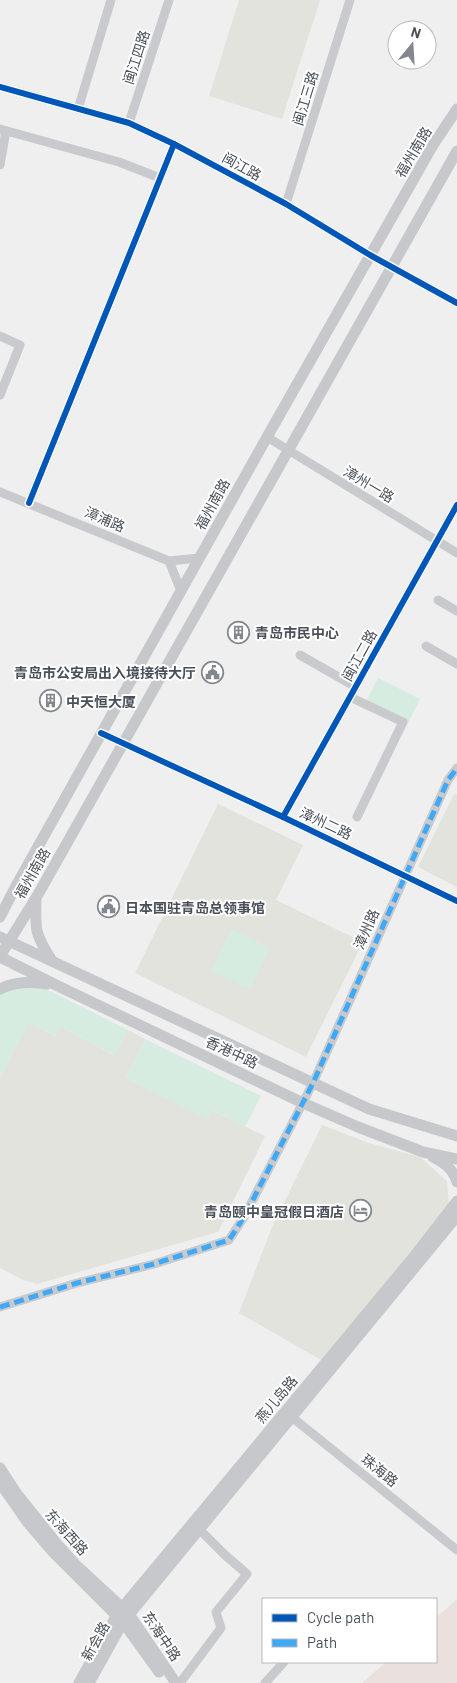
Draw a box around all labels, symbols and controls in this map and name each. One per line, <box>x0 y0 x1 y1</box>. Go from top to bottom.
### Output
north arrow <box>387 20 437 70</box>
text: N <box>409 23 423 42</box>
street label: 闽江四路 <box>119 28 153 86</box>
street label: 闽江三路 <box>289 69 321 127</box>
street label: 福州南路 <box>391 124 435 180</box>
street label: 闽江路 <box>220 148 264 184</box>
street label: 漳州一路 <box>341 462 397 506</box>
street label: 福州南路 <box>191 475 233 533</box>
street label: 漳浦路 <box>82 503 128 535</box>
building icon: 青岛市民中心 <box>227 620 251 644</box>
place label: 青岛市民中心 <box>255 624 339 641</box>
street label: 闽江二路 <box>338 626 380 684</box>
public building icon: 青岛市公安局出入境接待大厅 <box>200 660 224 684</box>
place label: 青岛市公安局出入境接待大厅 <box>14 664 196 681</box>
building icon: 中天恒大厦 <box>38 689 62 713</box>
place label: 中天恒大厦 <box>66 693 136 710</box>
street label: 漳州二路 <box>297 803 355 843</box>
street label: 福州南路 <box>11 845 53 901</box>
public building icon: 日本国驻青岛总领事馆 <box>97 895 121 919</box>
place label: 日本国驻青岛总领事馆 <box>125 899 265 916</box>
street label: 漳州路 <box>350 906 382 952</box>
street label: 香港中路 <box>203 1032 261 1072</box>
hotel icon: 青岛颐中皇冠假日酒店 <box>348 1199 372 1223</box>
place label: 青岛颐中皇冠假日酒店 <box>204 1203 344 1220</box>
street label: 燕儿岛路 <box>251 1372 301 1426</box>
street label: 珠海路 <box>358 1450 402 1490</box>
street label: 东海西路 <box>42 1506 92 1558</box>
legend <box>262 1598 437 1663</box>
street label: 东海中路 <box>139 1608 185 1664</box>
text: Cycle path <box>307 1608 374 1626</box>
street label: 新会路 <box>77 1619 113 1663</box>
text: Path <box>307 1633 337 1651</box>

